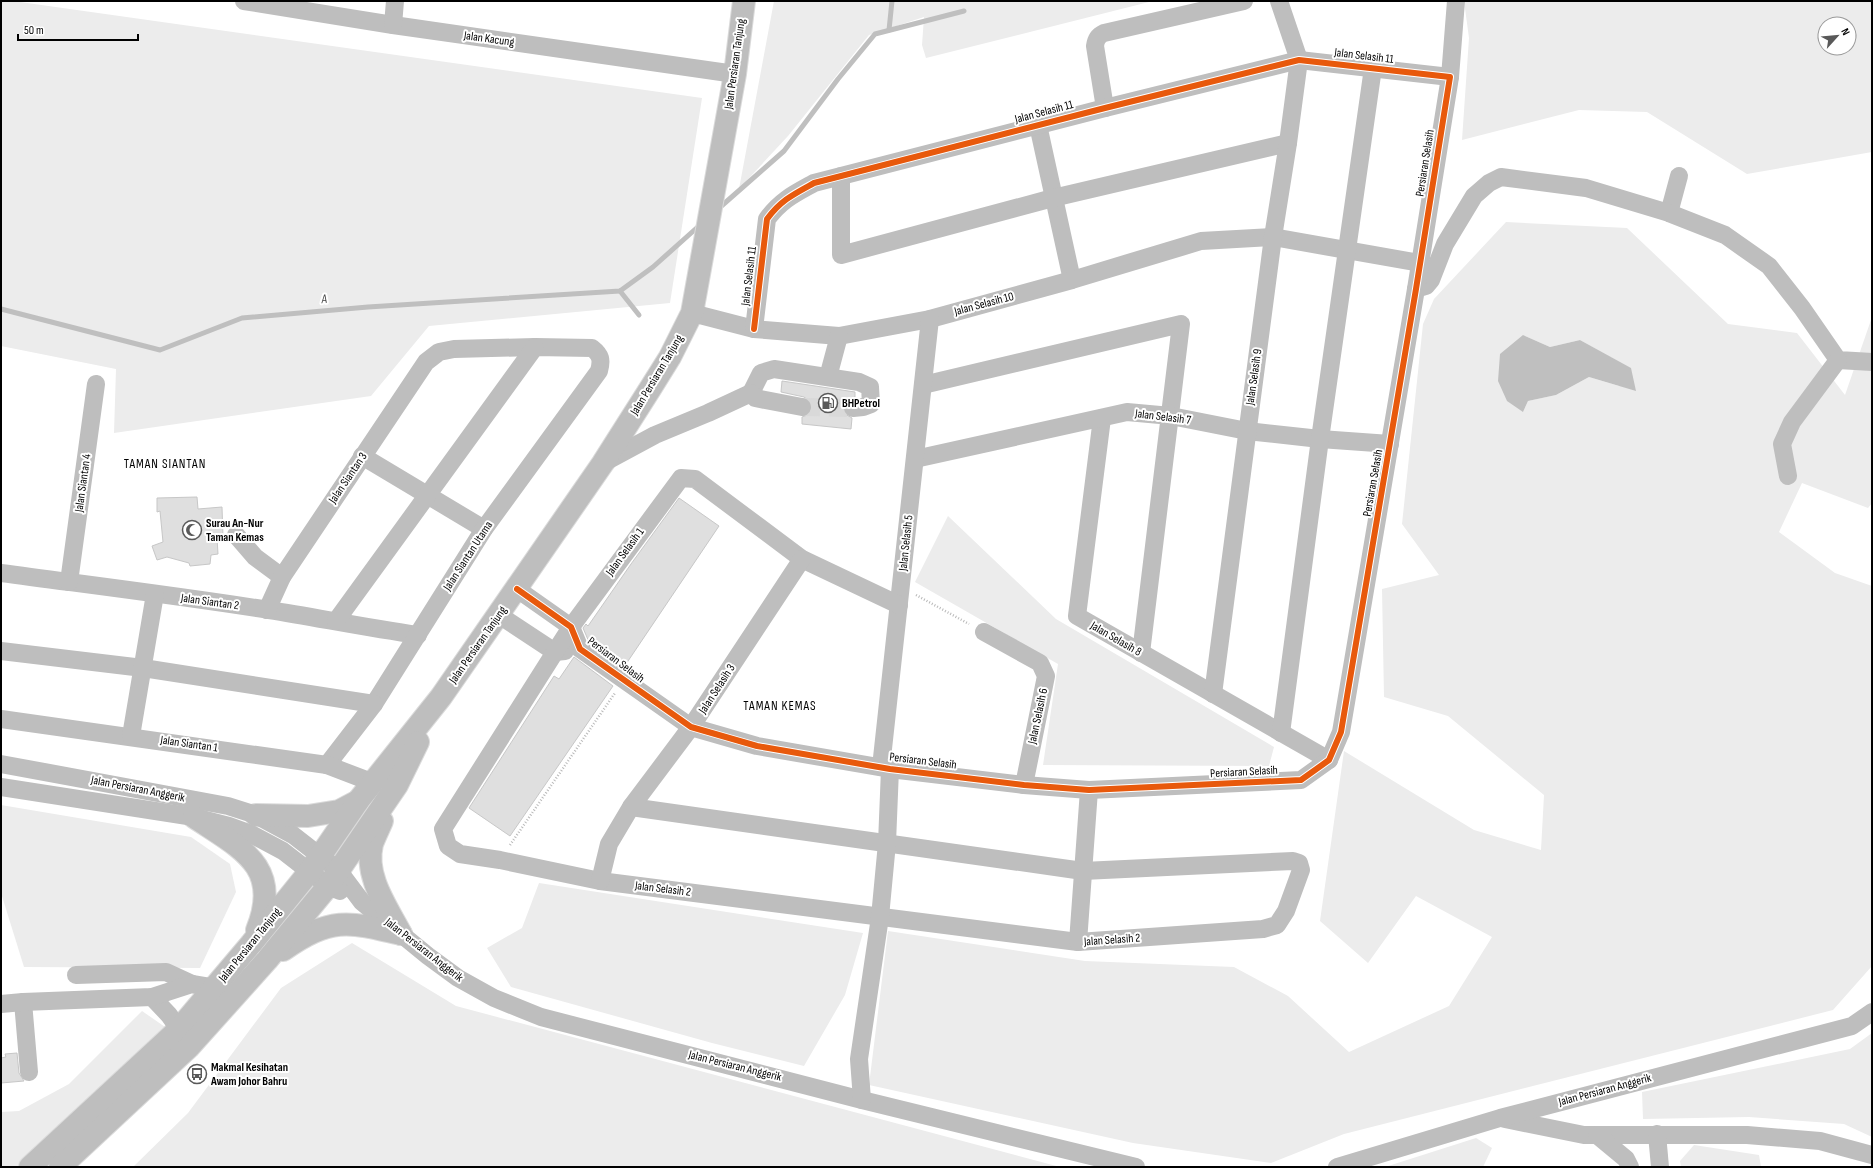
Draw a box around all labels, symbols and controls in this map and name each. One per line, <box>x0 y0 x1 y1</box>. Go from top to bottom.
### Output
scale bar <box>18 16 138 42</box>
north arrow <box>1817 16 1857 56</box>
street label: Jalan Persiaran Tanjung <box>721 18 749 111</box>
text: 50 m <box>24 23 44 38</box>
text: N <box>1838 26 1853 37</box>
street label: Jalan Kacung <box>462 28 515 50</box>
street label: Jalan Selasih 11 <box>1332 45 1395 67</box>
street label: Jalan Selasih 11 <box>1012 97 1076 127</box>
street label: Persiaran Selasih <box>1412 128 1438 198</box>
street label: Jalan Selasih 11 <box>738 245 760 308</box>
street label: Jalan Selasih 10 <box>952 289 1015 319</box>
water label: A <box>320 291 328 307</box>
street label: Jalan Persiaran Tanjung <box>627 332 687 419</box>
street label: Jalan Selasih 9 <box>1242 348 1265 407</box>
fuel station icon: BHPetrol <box>817 392 839 414</box>
place label: BHPetrol <box>842 396 880 411</box>
street label: Jalan Selasih 7 <box>1133 406 1192 428</box>
street label: Persiaran Selasih <box>1360 448 1386 518</box>
street label: Jalan Siantan 3 <box>325 450 371 507</box>
street label: Jalan Siantan 4 <box>71 453 94 514</box>
district label: TAMAN SIANTAN <box>124 456 206 472</box>
street label: Jalan Selasih 5 <box>895 514 916 573</box>
place label: Surau An-Nur Taman Kemas <box>206 516 264 545</box>
street label: Jalan Siantan Utama <box>439 518 496 594</box>
mosque icon: Surau An-Nur Taman Kemas <box>181 519 203 541</box>
street label: Jalan Selasih 1 <box>602 524 648 580</box>
street label: Jalan Siantan 2 <box>179 590 240 613</box>
street label: Jalan Persiaran Tanjung <box>445 603 510 687</box>
street label: Jalan Selasih 8 <box>1087 618 1144 660</box>
street label: Persiaran Selasih <box>584 634 648 686</box>
street label: Jalan Selasih 3 <box>695 661 739 718</box>
street label: Jalan Selasih 6 <box>1025 687 1051 746</box>
district label: TAMAN KEMAS <box>743 698 817 714</box>
street label: Jalan Siantan 1 <box>158 732 219 756</box>
street label: Persiaran Selasih <box>888 749 958 773</box>
street label: Persiaran Selasih <box>1210 763 1278 781</box>
street label: Jalan Persiaran Anggerik <box>89 772 187 806</box>
street label: Jalan Selasih 2 <box>633 878 692 900</box>
street label: Jalan Persiaran Tanjung <box>215 905 285 986</box>
street label: Jalan Persiaran Anggerik <box>381 914 466 986</box>
street label: Jalan Selasih 2 <box>1082 931 1141 950</box>
street label: Jalan Persiaran Anggerik <box>686 1047 783 1085</box>
place label: Makmal Kesihatan Awam Johor Bahru <box>210 1060 288 1089</box>
bus stop icon: Makmal Kesihatan Awam Johor Bahru <box>186 1063 208 1085</box>
street label: Jalan Persiaran Anggerik <box>1556 1070 1653 1110</box>

